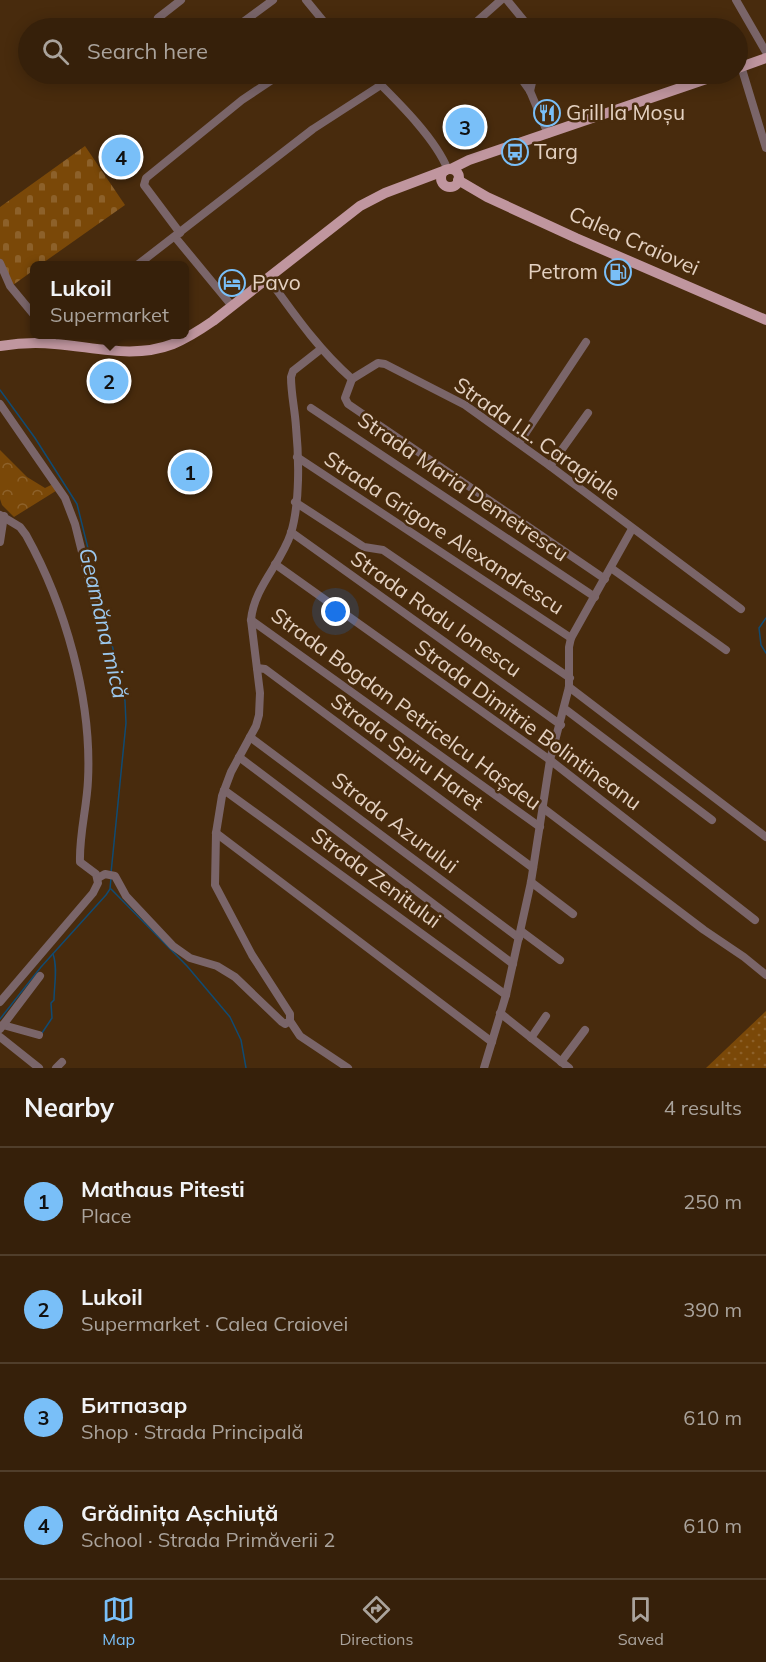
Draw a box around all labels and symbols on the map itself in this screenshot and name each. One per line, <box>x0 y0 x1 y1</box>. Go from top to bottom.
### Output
restaurant icon: Grill la Moșu <box>532 98 562 128</box>
place label: Grill la Moșu <box>566 99 685 126</box>
pin: 3 <box>446 104 484 150</box>
pin: 4 <box>102 134 140 180</box>
bus stop icon: Targ <box>500 137 530 167</box>
place label: Targ <box>534 138 578 164</box>
street label: Calea Craiovei <box>565 200 704 280</box>
fuel station icon: Petrom <box>603 257 633 287</box>
place label: Petrom <box>528 258 598 284</box>
hotel icon: Pavo <box>217 268 247 298</box>
place label: Pavo <box>252 269 301 295</box>
pin: 2 <box>90 358 128 404</box>
street label: Strada I.L. Caragiale <box>450 371 626 505</box>
street label: Strada Maria Demetrescu <box>353 406 574 566</box>
street label: Strada Grigore Alexandrescu <box>320 445 569 619</box>
pin: 1 <box>170 450 210 494</box>
street label: Strada Radu Ionescu <box>346 544 527 682</box>
water label: Geamăna mică <box>73 545 135 701</box>
your location <box>321 597 350 626</box>
street label: Strada Bogdan Petricelcu Hașdeu <box>266 601 547 816</box>
street label: Strada Dimitrie Bolintineanu <box>410 633 647 815</box>
street label: Strada Spiru Haret <box>326 687 489 815</box>
street label: Strada Azurului <box>327 766 464 878</box>
street label: Strada Zenitului <box>307 822 446 933</box>

